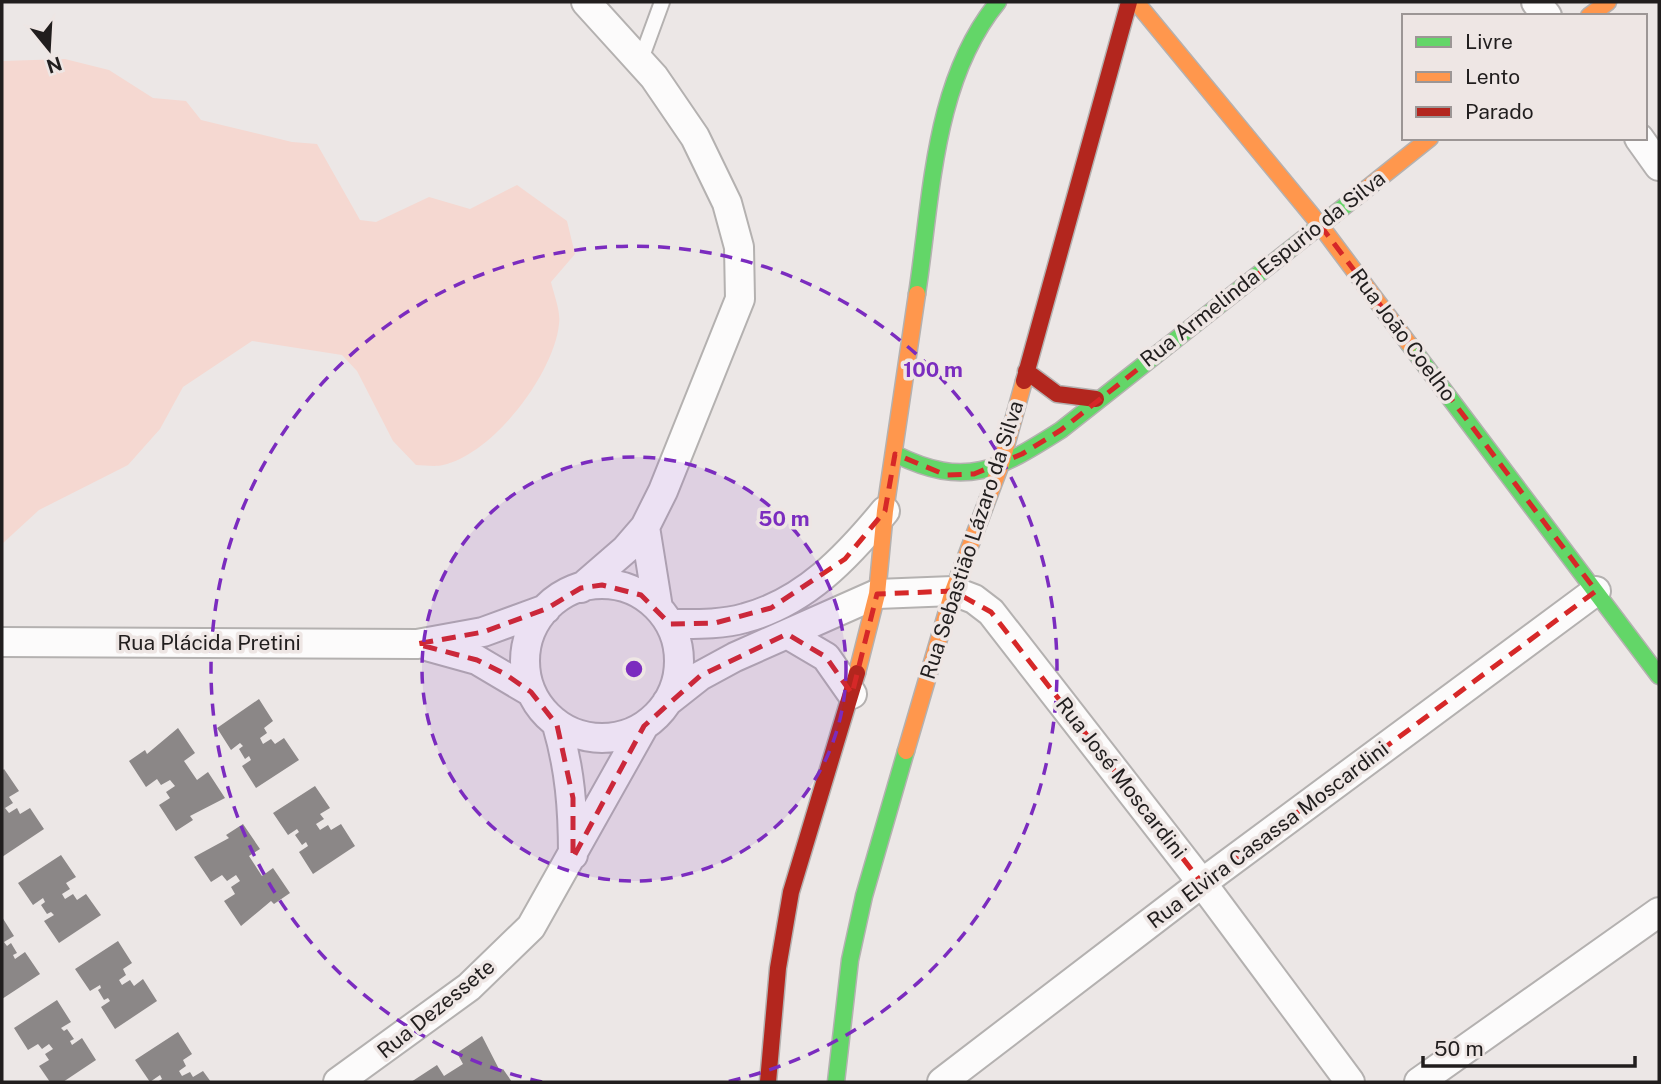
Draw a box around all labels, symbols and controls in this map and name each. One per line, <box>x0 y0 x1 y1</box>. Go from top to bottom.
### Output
north arrow <box>14 14 84 84</box>
legend <box>1402 14 1647 140</box>
text: Livre <box>1465 29 1513 54</box>
text: N <box>44 52 65 78</box>
text: Lento <box>1465 64 1520 89</box>
text: Parado <box>1465 99 1534 124</box>
street label: Rua Armelinda Espurio da Silva <box>1135 165 1390 372</box>
street label: Rua João Coelho <box>1345 263 1461 406</box>
text: 100 m <box>903 357 963 382</box>
street label: Rua Sebastião Lázaro da Silva <box>915 397 1028 682</box>
text: 50 m <box>758 506 810 531</box>
street label: Rua Plácida Pretini <box>117 630 301 655</box>
centre of rings <box>622 657 646 681</box>
street label: Rua José Moscardini <box>1051 692 1192 863</box>
street label: Rua Elvira Casassa Moscardini <box>1142 736 1393 933</box>
street label: Rua Dezessete <box>372 954 499 1063</box>
scale bar <box>1423 1024 1635 1068</box>
text: 50 m <box>1434 1036 1484 1061</box>

